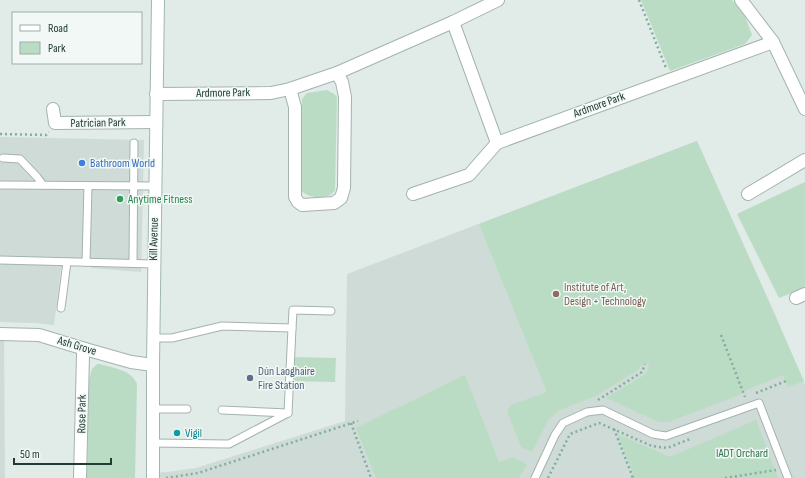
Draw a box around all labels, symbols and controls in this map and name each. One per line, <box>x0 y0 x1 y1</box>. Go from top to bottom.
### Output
legend <box>12 12 142 64</box>
text: Road <box>48 21 68 36</box>
text: Park <box>48 41 66 56</box>
street label: Ardmore Park <box>195 85 250 101</box>
street label: Ardmore Park <box>570 89 627 122</box>
street label: Patrician Park <box>70 115 126 131</box>
place label: Bathroom World <box>90 156 155 171</box>
marker: Bathroom World <box>77 158 87 168</box>
place label: Anytime Fitness <box>127 192 193 207</box>
marker: Anytime Fitness <box>115 194 125 204</box>
street label: Kill Avenue <box>146 217 162 261</box>
place label: Institute of Art, Design + Technology <box>564 280 647 309</box>
marker: Institute of Art, Design + Technology <box>551 289 561 299</box>
street label: Ash Grove <box>55 333 99 359</box>
place label: Dún Laoghaire Fire Station <box>258 364 315 393</box>
marker: Dún Laoghaire Fire Station <box>245 373 255 383</box>
street label: Rose Park <box>74 394 90 434</box>
place label: Vigil <box>185 426 202 441</box>
marker: Vigil <box>172 428 182 438</box>
scale bar <box>14 440 111 466</box>
park label: IADT Orchard <box>716 446 768 461</box>
text: 50 m <box>20 447 40 462</box>

